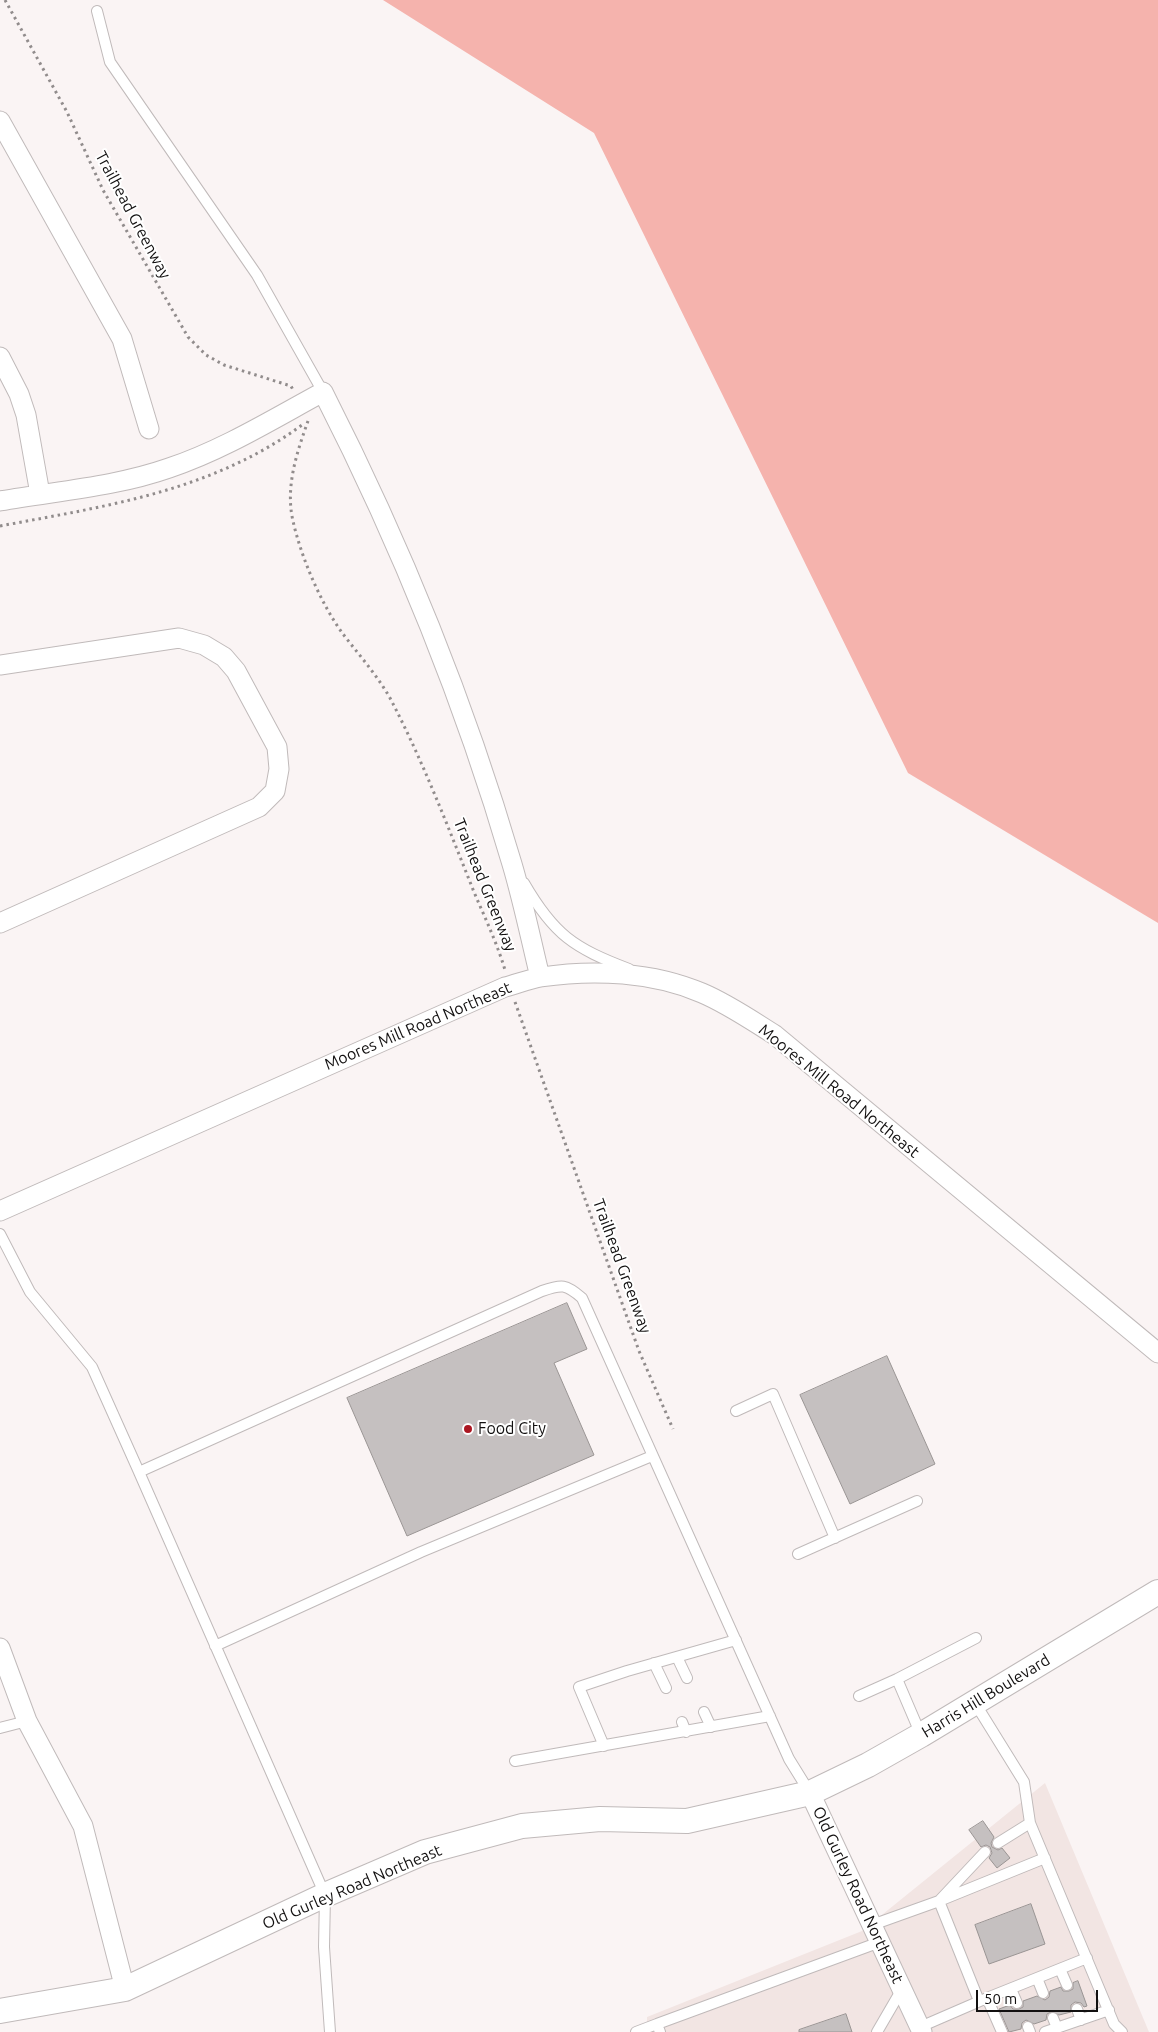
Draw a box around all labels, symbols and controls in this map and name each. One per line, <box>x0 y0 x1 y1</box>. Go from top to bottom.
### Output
street label: Trailhead Greenway <box>91 148 175 282</box>
street label: Trailhead Greenway <box>450 816 520 954</box>
street label: Moores Mill Road Northeast <box>322 978 514 1074</box>
street label: Moores Mill Road Northeast <box>755 1020 923 1162</box>
street label: Trailhead Greenway <box>589 1196 655 1336</box>
place label: Food City <box>478 1419 546 1439</box>
marker: Food City <box>462 1423 474 1435</box>
street label: Harris Hill Boulevard <box>918 1650 1054 1742</box>
street label: Old Gurley Road Northeast <box>809 1804 907 1986</box>
street label: Old Gurley Road Northeast <box>259 1840 445 1934</box>
scale bar <box>978 1980 1100 2012</box>
text: 50 m <box>984 1990 1017 2007</box>

